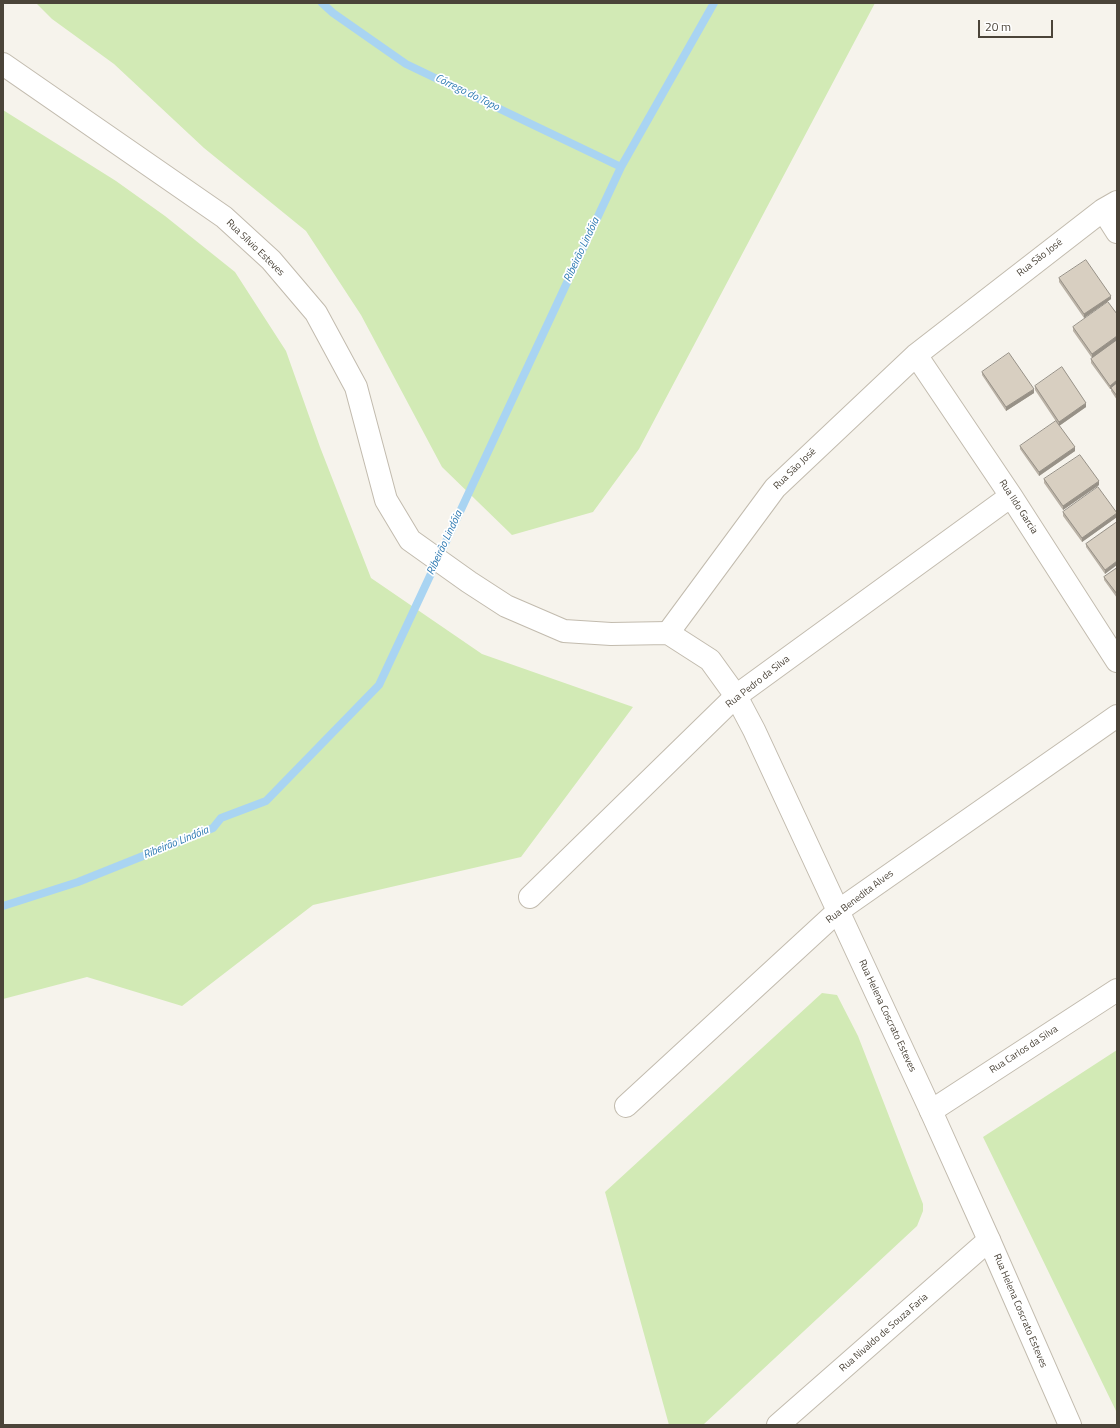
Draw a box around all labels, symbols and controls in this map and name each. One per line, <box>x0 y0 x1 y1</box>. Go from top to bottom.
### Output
scale bar <box>980 12 1055 38</box>
text: 20 m <box>985 17 1011 36</box>
water label: Córrego do Topo <box>433 72 501 114</box>
water label: Ribeirão Lindóia <box>561 216 603 284</box>
street label: Rua Sílvio Esteves <box>223 217 287 279</box>
street label: Rua São José <box>1015 237 1065 279</box>
street label: Rua São José <box>771 446 819 492</box>
street label: Rua Ildo Garcia <box>996 478 1040 536</box>
water label: Ribeirão Lindóia <box>424 509 466 577</box>
street label: Rua Pedro da Silva <box>724 653 792 711</box>
water label: Ribeirão Lindóia <box>141 824 211 862</box>
street label: Rua Benedita Alves <box>824 868 896 926</box>
street label: Rua Helena Coscrato Esteves <box>856 958 918 1074</box>
street label: Rua Carlos da Silva <box>988 1023 1060 1077</box>
street label: Rua Helena Coscrato Esteves <box>991 1252 1049 1370</box>
street label: Rua Nivaldo de Souza Faria <box>837 1291 931 1375</box>

